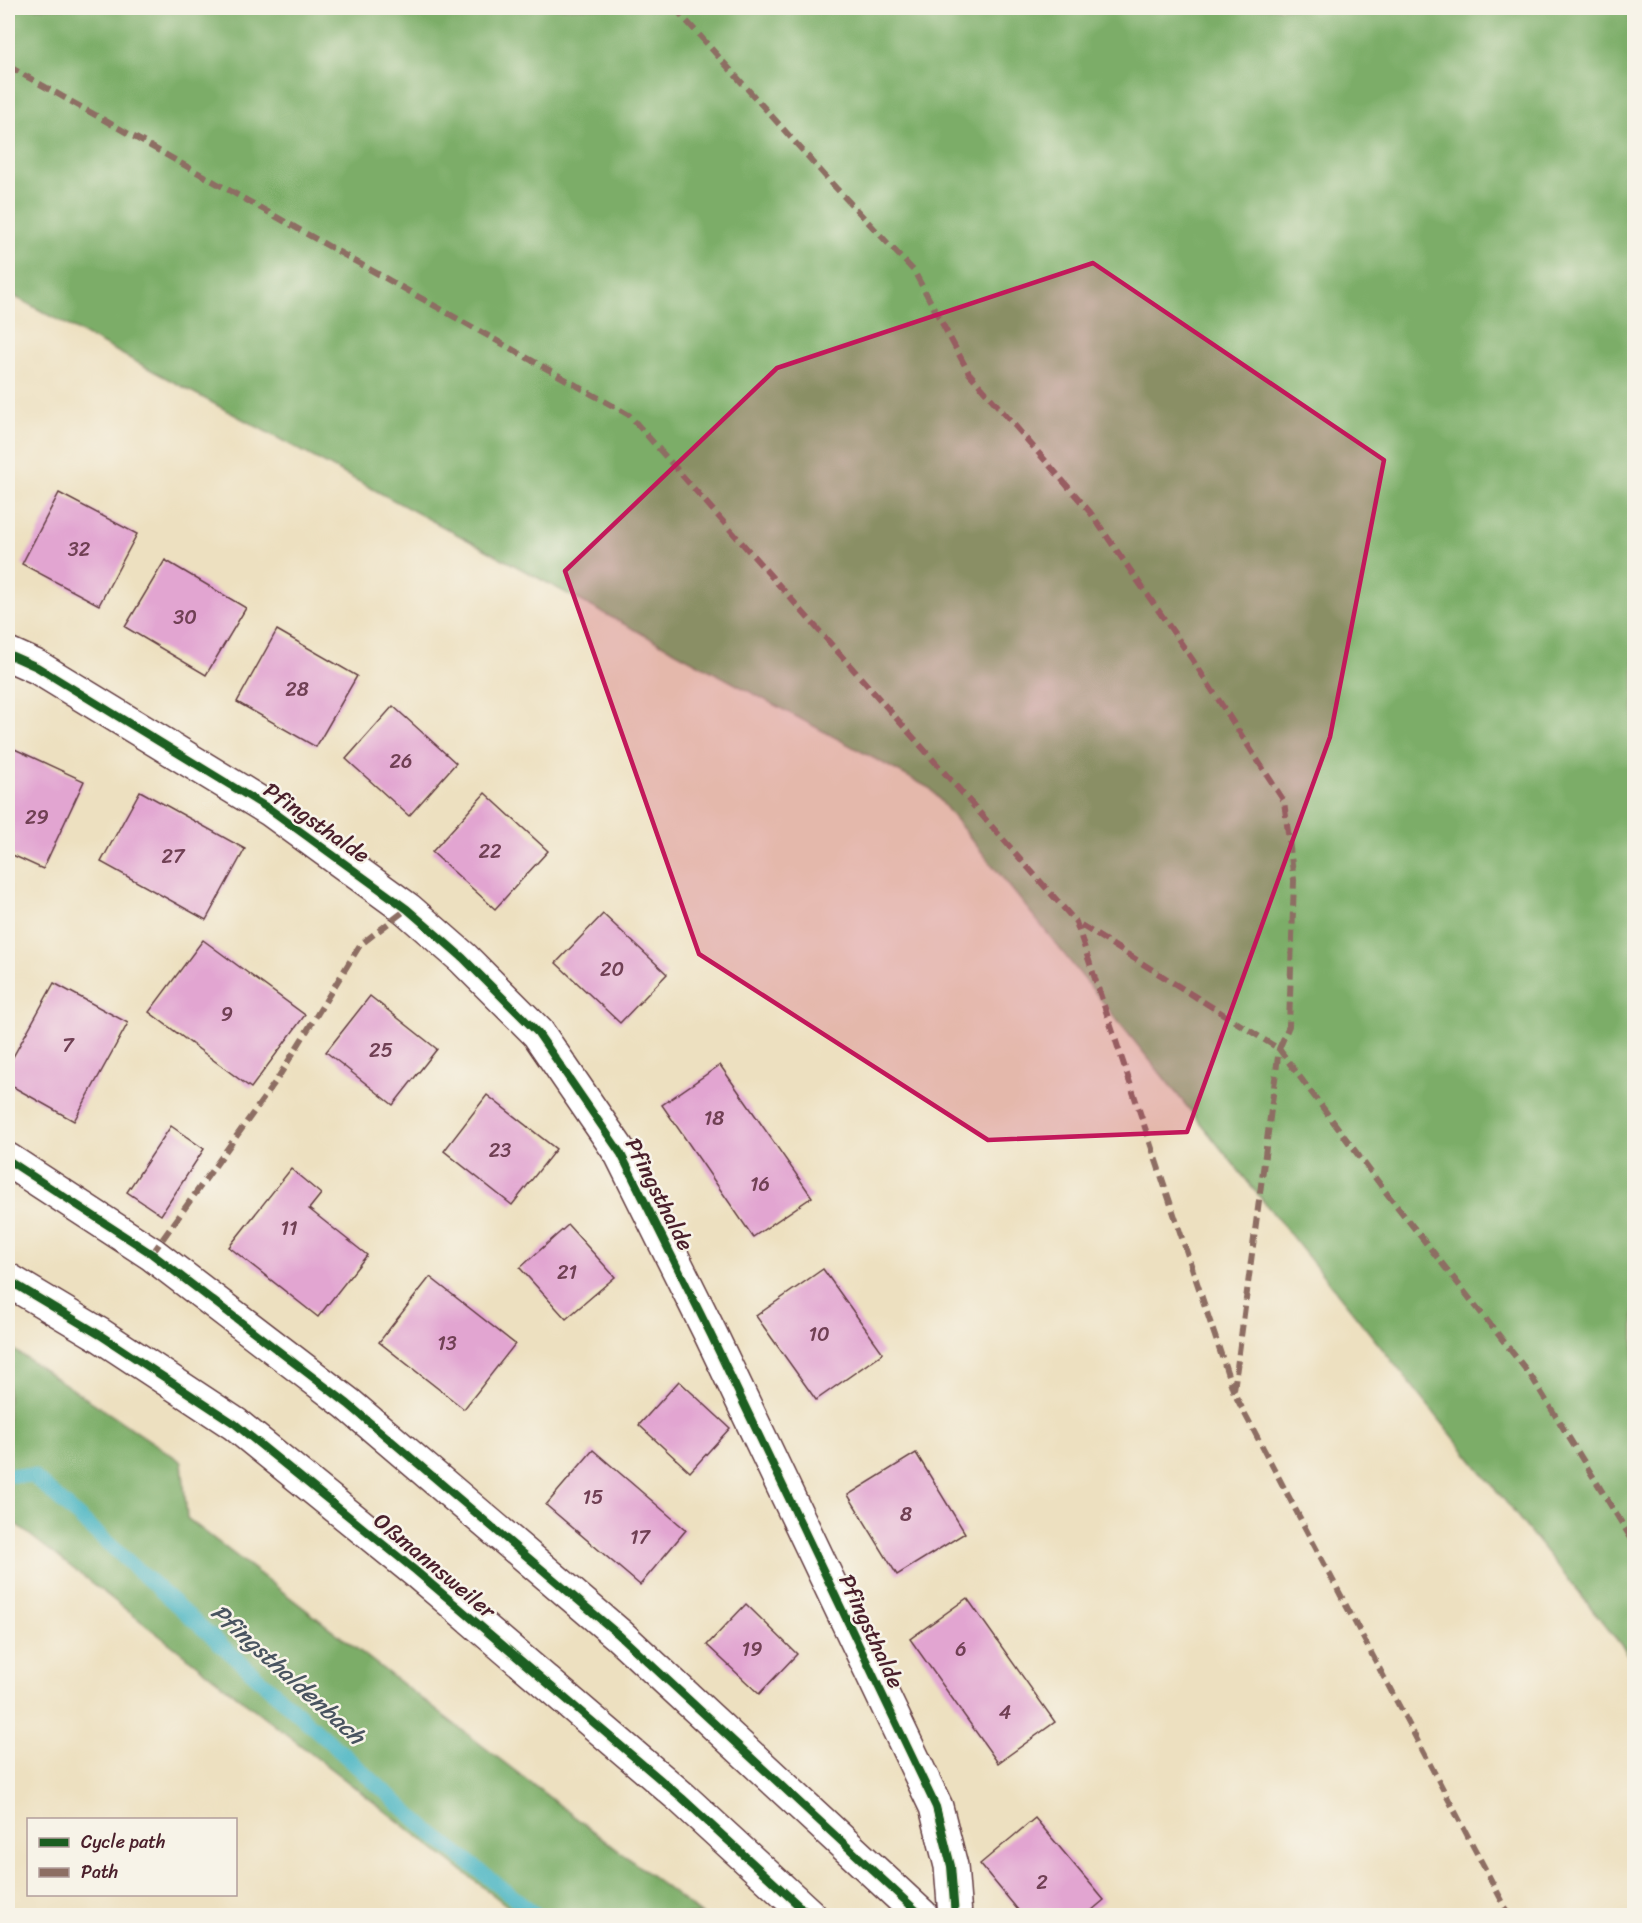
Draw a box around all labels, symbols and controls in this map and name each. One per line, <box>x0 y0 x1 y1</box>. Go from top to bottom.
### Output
house number: 32 <box>68 532 91 567</box>
house number: 30 <box>173 600 197 635</box>
house number: 28 <box>285 672 309 707</box>
house number: 26 <box>390 744 412 779</box>
street label: Pfingsthalde <box>255 771 378 874</box>
house number: 29 <box>25 800 49 835</box>
house number: 22 <box>478 834 502 869</box>
house number: 27 <box>162 839 186 874</box>
house number: 20 <box>600 952 624 987</box>
house number: 9 <box>221 997 233 1032</box>
house number: 7 <box>62 1028 75 1063</box>
house number: 25 <box>369 1033 393 1068</box>
house number: 18 <box>704 1101 724 1136</box>
street label: Pfingsthalde <box>614 1131 705 1258</box>
house number: 23 <box>489 1133 511 1168</box>
house number: 16 <box>750 1167 770 1202</box>
house number: 11 <box>280 1211 298 1246</box>
house number: 21 <box>557 1255 577 1290</box>
house number: 10 <box>808 1317 830 1352</box>
house number: 13 <box>437 1326 457 1361</box>
house number: 15 <box>583 1480 603 1515</box>
house number: 8 <box>900 1497 912 1532</box>
street label: Oßmannsweiler <box>365 1502 506 1630</box>
house number: 17 <box>630 1520 652 1555</box>
street label: Pfingsthalde <box>828 1567 915 1695</box>
water label: Pfingsthaldenbach <box>201 1593 377 1757</box>
house number: 19 <box>742 1632 762 1667</box>
house number: 6 <box>955 1632 967 1667</box>
house number: 4 <box>999 1695 1011 1730</box>
legend <box>27 1818 237 1896</box>
text: Cycle path <box>81 1826 165 1858</box>
text: Path <box>81 1856 118 1888</box>
house number: 2 <box>1036 1865 1048 1900</box>

